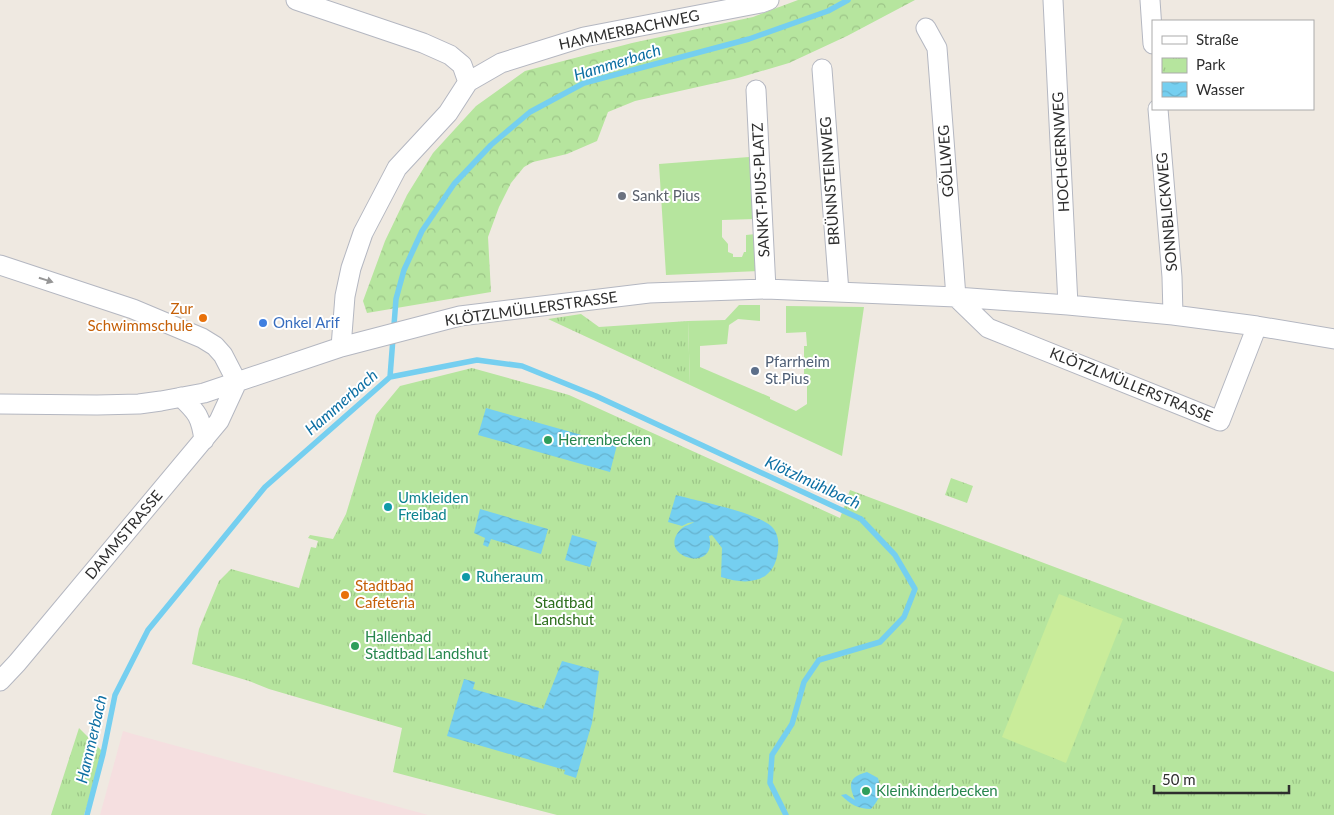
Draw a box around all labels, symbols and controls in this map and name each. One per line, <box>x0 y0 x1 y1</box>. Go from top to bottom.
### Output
street label: HAMMERBACHWEG <box>557 5 701 53</box>
legend <box>1152 20 1314 110</box>
text: Straße <box>1196 30 1239 48</box>
water label: Hammerbach <box>571 39 663 84</box>
text: Park <box>1196 55 1226 73</box>
text: Wasser <box>1196 80 1245 98</box>
street label: HOCHGERNWEG <box>1048 91 1072 213</box>
street label: BRÜNNSTEINWEG <box>816 116 842 246</box>
street label: SANKT-PIUS-PLATZ <box>747 122 773 258</box>
street label: GÖLLWEG <box>933 124 957 198</box>
street label: SONNBLICKWEG <box>1152 152 1180 272</box>
place label: Sankt Pius <box>632 186 700 204</box>
marker: Sankt Pius <box>616 190 628 202</box>
one-way arrow <box>39 277 54 285</box>
street label: KLÖTZLMÜLLERSTRASSE <box>443 287 618 329</box>
place label: Zur Schwimmschule <box>88 299 194 334</box>
marker: Zur Schwimmschule <box>197 312 209 324</box>
place label: Onkel Arif <box>273 313 340 331</box>
marker: Onkel Arif <box>257 317 269 329</box>
street label: KLÖTZLMÜLLERSTRASSE <box>1047 343 1215 425</box>
place label: Pfarrheim St.Pius <box>765 352 830 387</box>
water label: Hammerbach <box>300 365 381 438</box>
marker: Pfarrheim St.Pius <box>749 365 761 377</box>
place label: Herrenbecken <box>558 430 651 448</box>
marker: Herrenbecken <box>542 434 554 446</box>
water label: Klötzlmühlbach <box>762 451 864 512</box>
street label: DAMMSTRASSE <box>81 486 166 583</box>
place label: Umkleiden Freibad <box>398 488 469 523</box>
marker: Umkleiden Freibad <box>382 501 394 513</box>
place label: Ruheraum <box>476 567 543 585</box>
marker: Ruheraum <box>460 571 472 583</box>
place label: Stadtbad Cafeteria <box>355 576 415 611</box>
marker: Stadtbad Cafeteria <box>339 589 351 601</box>
park label: Stadtbad Landshut <box>534 593 595 628</box>
place label: Hallenbad Stadtbad Landshut <box>365 627 489 662</box>
marker: Hallenbad Stadtbad Landshut <box>349 640 361 652</box>
water label: Hammerbach <box>71 693 110 785</box>
scale bar <box>1154 762 1289 794</box>
text: 50 m <box>1162 770 1196 788</box>
place label: Kleinkinderbecken <box>876 781 998 799</box>
marker: Kleinkinderbecken <box>860 785 872 797</box>

